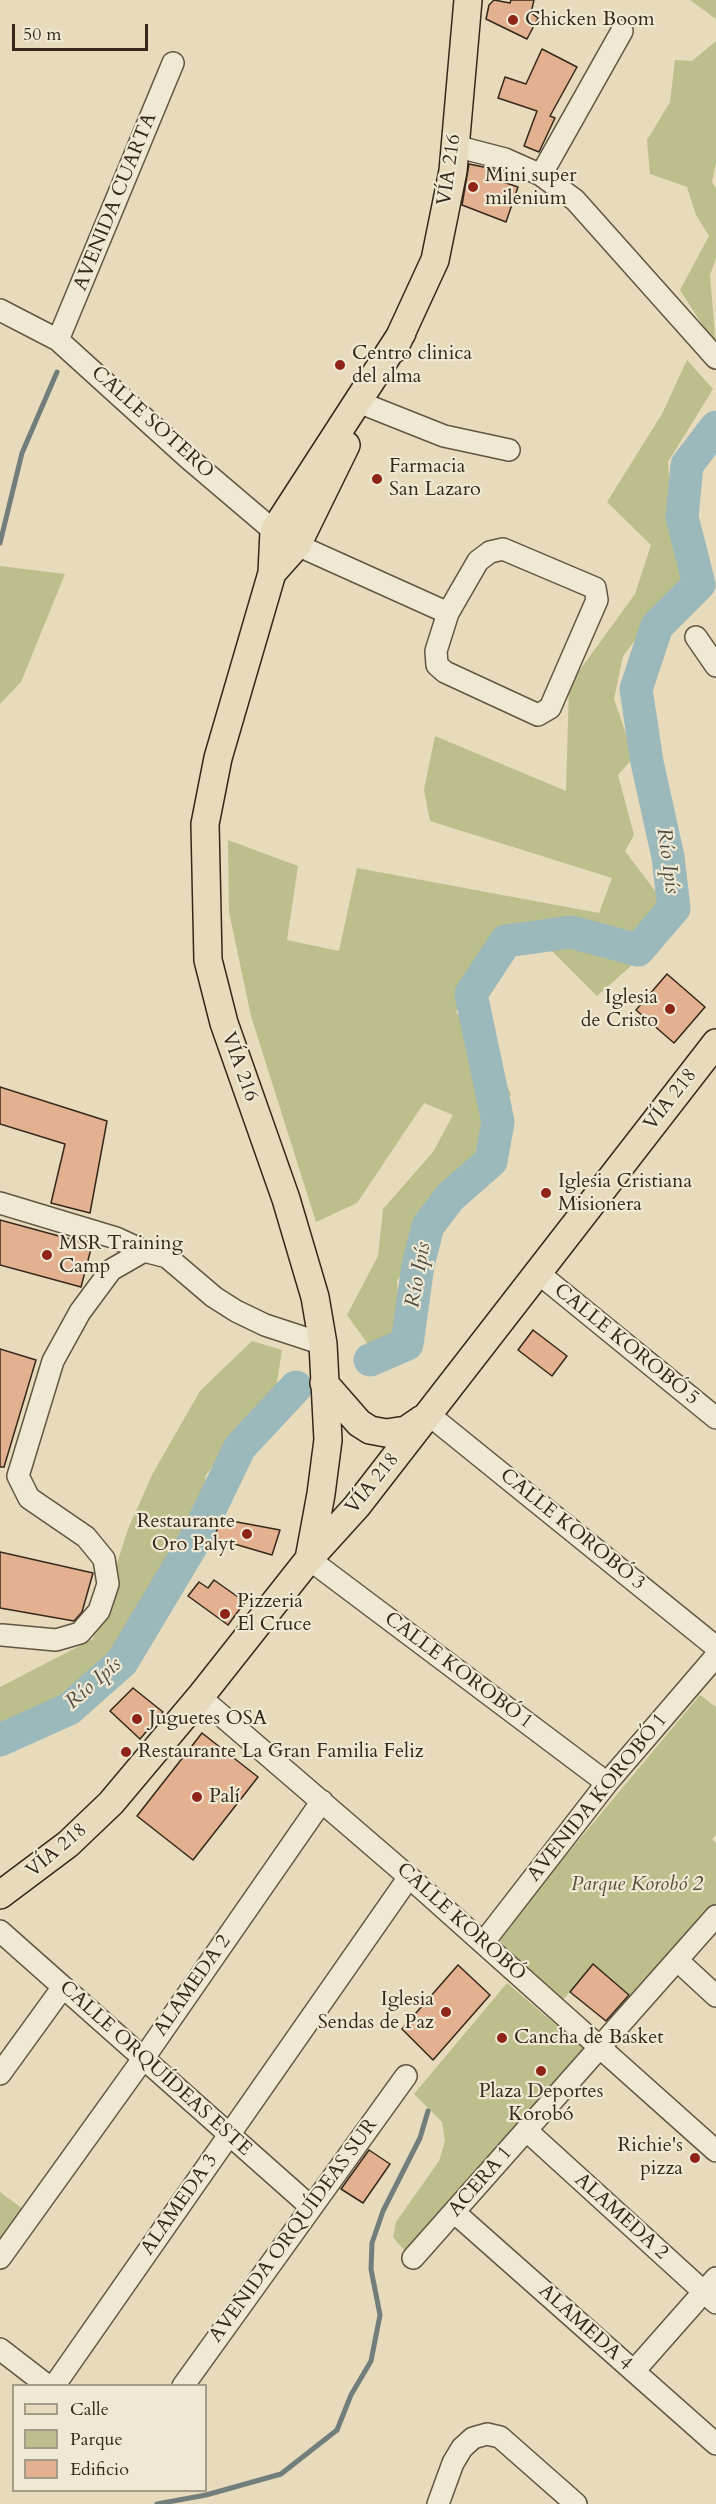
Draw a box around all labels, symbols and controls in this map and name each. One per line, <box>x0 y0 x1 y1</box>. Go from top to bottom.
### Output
place label: Chicken Boom <box>525 8 655 32</box>
scale bar <box>15 12 152 50</box>
marker: Chicken Boom <box>506 13 520 27</box>
text: 50 m <box>23 22 62 47</box>
street label: AVENIDA CUARTA <box>69 110 163 294</box>
street label: VÍA 216 <box>433 133 467 207</box>
place label: Mini super milenium <box>485 164 577 211</box>
marker: Mini super milenium <box>466 180 480 194</box>
place label: Centro clinica del alma <box>352 342 472 389</box>
marker: Centro clinica del alma <box>333 358 347 372</box>
street label: CALLE SOTERO <box>86 362 218 484</box>
place label: Farmacia San Lazaro <box>389 455 481 502</box>
marker: Farmacia San Lazaro <box>370 472 384 486</box>
water label: Río Ipís <box>650 826 684 896</box>
place label: Iglesia de Cristo <box>581 986 658 1033</box>
marker: Iglesia de Cristo <box>663 1002 677 1016</box>
street label: VÍA 216 <box>215 1029 263 1105</box>
street label: VÍA 218 <box>639 1064 703 1136</box>
place label: Iglesia Cristiana Misionera <box>558 1170 692 1217</box>
marker: Iglesia Cristiana Misionera <box>539 1186 553 1200</box>
place label: MSR Training Camp <box>59 1232 183 1279</box>
water label: Río Ipís <box>401 1240 437 1310</box>
marker: MSR Training Camp <box>40 1248 54 1262</box>
street label: CALLE KOROBÓ 5 <box>549 1279 703 1411</box>
street label: VÍA 218 <box>341 1449 405 1519</box>
street label: CALLE KOROBÓ 3 <box>495 1464 649 1596</box>
place label: Restaurante Oro Palyt <box>137 1510 235 1557</box>
marker: Restaurante Oro Palyt <box>240 1527 254 1541</box>
place label: Pizzeria El Cruce <box>237 1590 312 1637</box>
marker: Pizzeria El Cruce <box>218 1607 232 1621</box>
street label: CALLE KOROBÓ 1 <box>379 1607 537 1735</box>
water label: Río Ipís <box>61 1653 127 1715</box>
place label: Juguetes OSA <box>149 1707 267 1731</box>
street label: AVENIDA KOROBÓ 1 <box>523 1709 673 1887</box>
marker: Juguetes OSA <box>130 1712 144 1726</box>
place label: Restaurante La Gran Familia Feliz <box>138 1740 424 1764</box>
marker: Restaurante La Gran Familia Feliz <box>119 1745 133 1759</box>
place label: Palí <box>209 1785 240 1809</box>
marker: Palí <box>190 1790 204 1804</box>
street label: VÍA 218 <box>22 1819 92 1883</box>
street label: CALLE KOROBÓ <box>391 1858 529 1986</box>
park label: Parque Korobó 2 <box>571 1873 703 1897</box>
street label: ALAMEDA 2 <box>149 1931 237 2041</box>
street label: CALLE ORQUÍDEAS ESTE <box>54 1976 256 2162</box>
place label: Iglesia Sendas de Paz <box>318 1988 434 2035</box>
marker: Iglesia Sendas de Paz <box>439 2005 453 2019</box>
place label: Cancha de Basket <box>514 2026 664 2050</box>
marker: Cancha de Basket <box>495 2031 509 2045</box>
marker: Plaza Deportes Korobó <box>534 2064 548 2078</box>
place label: Plaza Deportes Korobó <box>479 2080 603 2127</box>
street label: AVENIDA ORQUÍDEAS SUR <box>205 2114 383 2348</box>
place label: Richie's pizza <box>617 2134 683 2181</box>
street label: ACERA 1 <box>444 2142 518 2222</box>
street label: ALAMEDA 3 <box>136 2150 224 2260</box>
marker: Richie's pizza <box>688 2151 702 2165</box>
street label: ALAMEDA 2 <box>569 2169 673 2265</box>
street label: ALAMEDA 4 <box>533 2280 637 2376</box>
legend <box>12 2384 207 2492</box>
text: Calle <box>70 2397 109 2422</box>
text: Parque <box>70 2427 123 2452</box>
text: Edificio <box>70 2457 129 2482</box>

